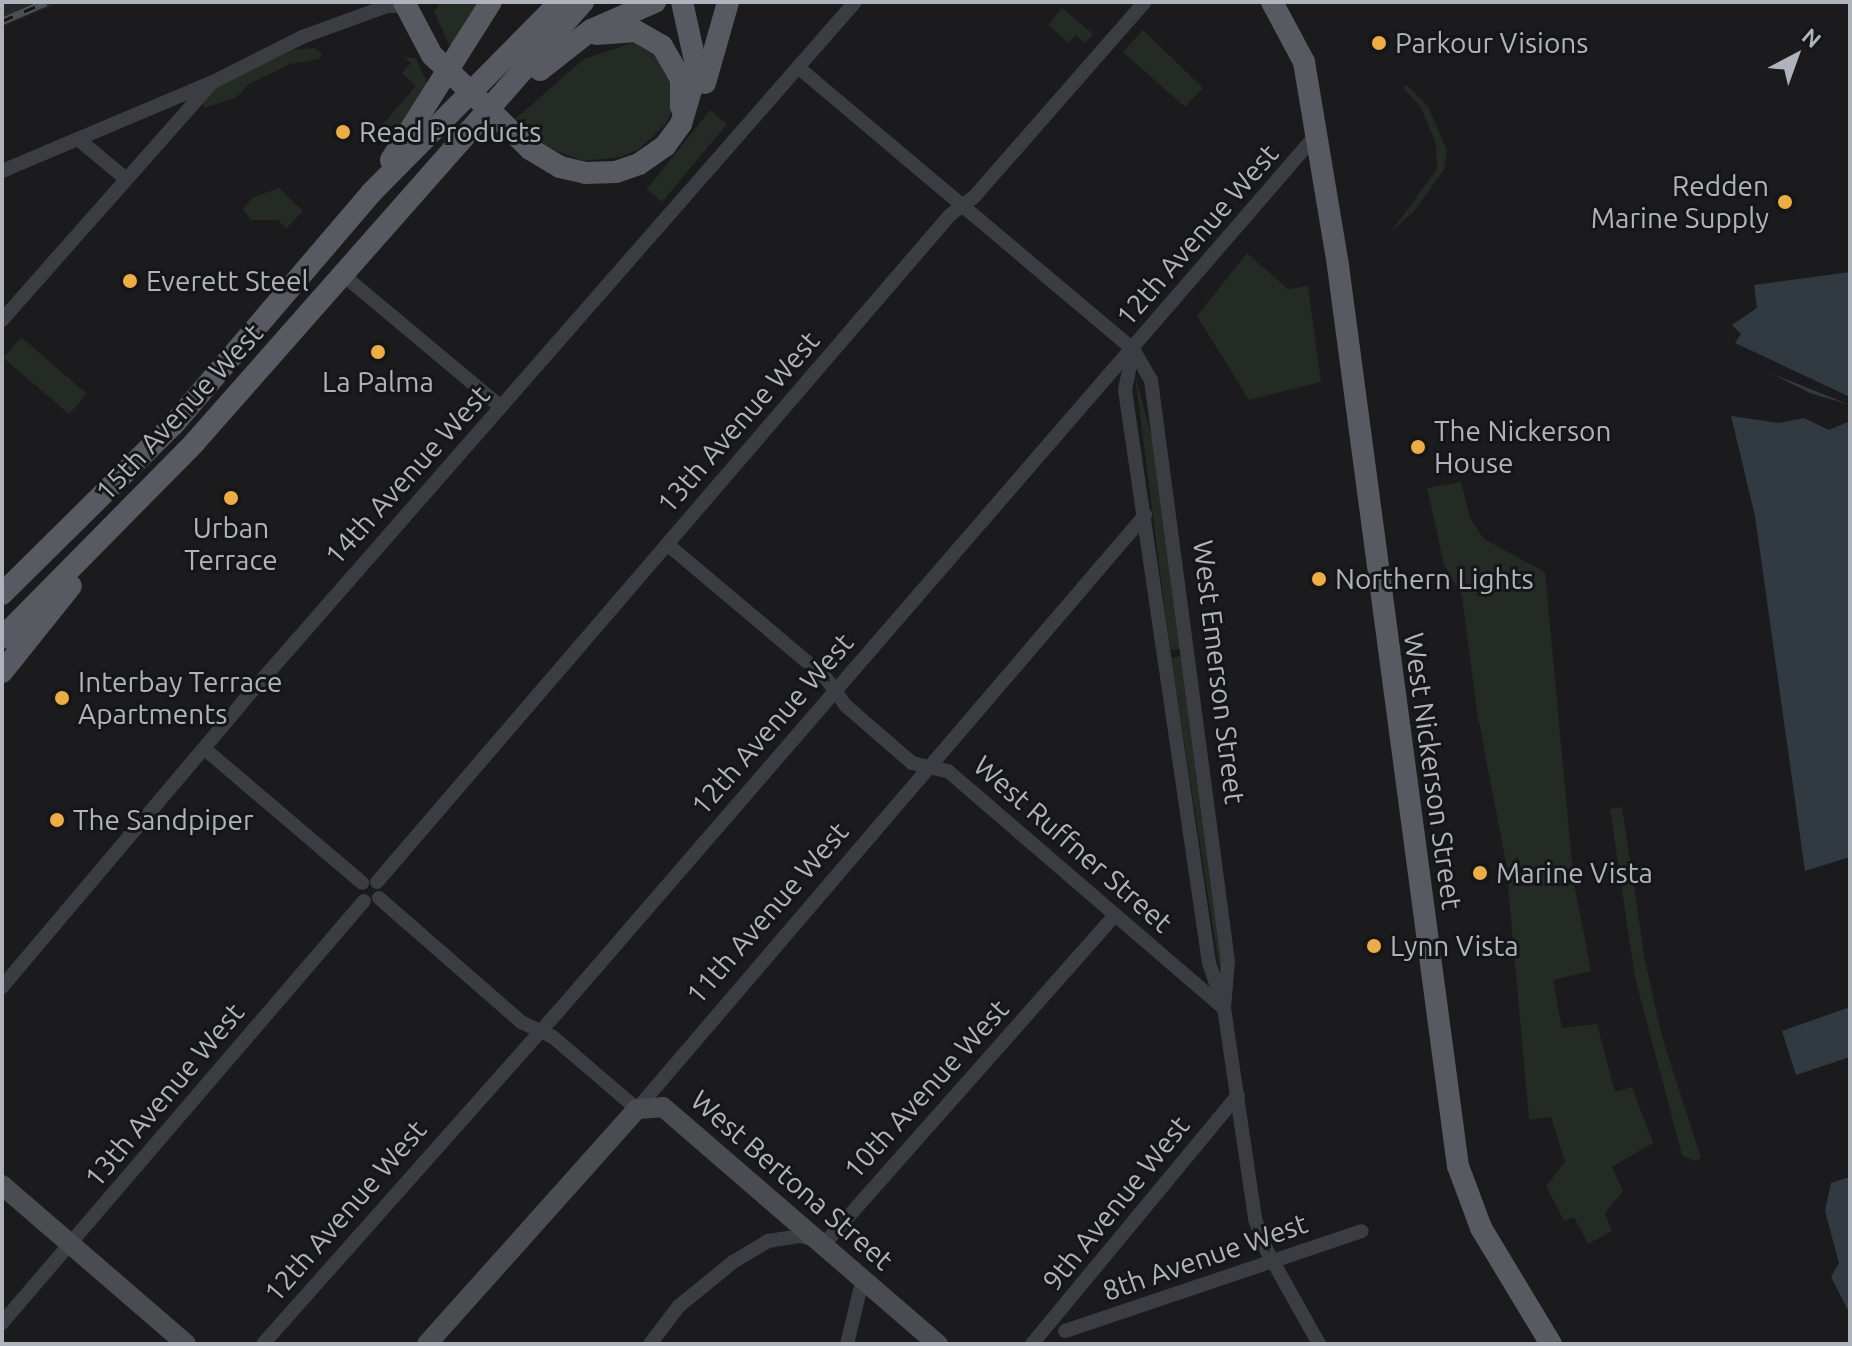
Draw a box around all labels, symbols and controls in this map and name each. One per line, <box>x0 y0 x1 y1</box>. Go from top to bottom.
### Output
north arrow <box>1756 16 1836 96</box>
text: N <box>1798 23 1826 52</box>
place label: Parkour Visions <box>1395 26 1588 60</box>
marker: Parkour Visions <box>1370 34 1388 52</box>
place label: Read Products <box>359 115 541 149</box>
marker: Read Products <box>334 123 352 141</box>
street label: 12th Avenue West <box>1109 137 1285 333</box>
place label: Redden Marine Supply <box>1591 169 1769 235</box>
marker: Redden Marine Supply <box>1776 193 1794 211</box>
place label: Everett Steel <box>146 264 309 298</box>
marker: Everett Steel <box>121 272 139 290</box>
street label: 15th Avenue West <box>88 317 270 507</box>
street label: 13th Avenue West <box>650 324 826 520</box>
marker: La Palma <box>369 343 387 361</box>
place label: La Palma <box>322 365 434 399</box>
street label: 14th Avenue West <box>318 378 496 572</box>
place label: The Nickerson House <box>1434 414 1611 480</box>
marker: The Nickerson House <box>1409 438 1427 456</box>
marker: Urban Terrace <box>222 489 240 507</box>
place label: Urban Terrace <box>184 511 278 577</box>
street label: West Emerson Street <box>1186 538 1252 806</box>
place label: Northern Lights <box>1335 562 1534 596</box>
marker: Northern Lights <box>1310 570 1328 588</box>
street label: 12th Avenue West <box>684 626 860 822</box>
street label: West Nickerson Street <box>1397 630 1469 912</box>
place label: Interbay Terrace Apartments <box>78 665 282 731</box>
marker: Interbay Terrace Apartments <box>53 689 71 707</box>
street label: West Ruffner Street <box>967 749 1179 939</box>
place label: The Sandpiper <box>73 803 254 837</box>
marker: The Sandpiper <box>48 811 66 829</box>
street label: 11th Avenue West <box>679 815 855 1011</box>
place label: Marine Vista <box>1496 856 1653 890</box>
marker: Marine Vista <box>1471 864 1489 882</box>
place label: Lynn Vista <box>1390 929 1519 963</box>
marker: Lynn Vista <box>1365 937 1383 955</box>
street label: 10th Avenue West <box>837 992 1015 1186</box>
street label: 13th Avenue West <box>77 996 251 1194</box>
street label: West Bertona Street <box>684 1083 900 1277</box>
street label: 9th Avenue West <box>1036 1109 1196 1297</box>
street label: 12th Avenue West <box>257 1113 433 1309</box>
street label: 8th Avenue West <box>1098 1206 1312 1308</box>

